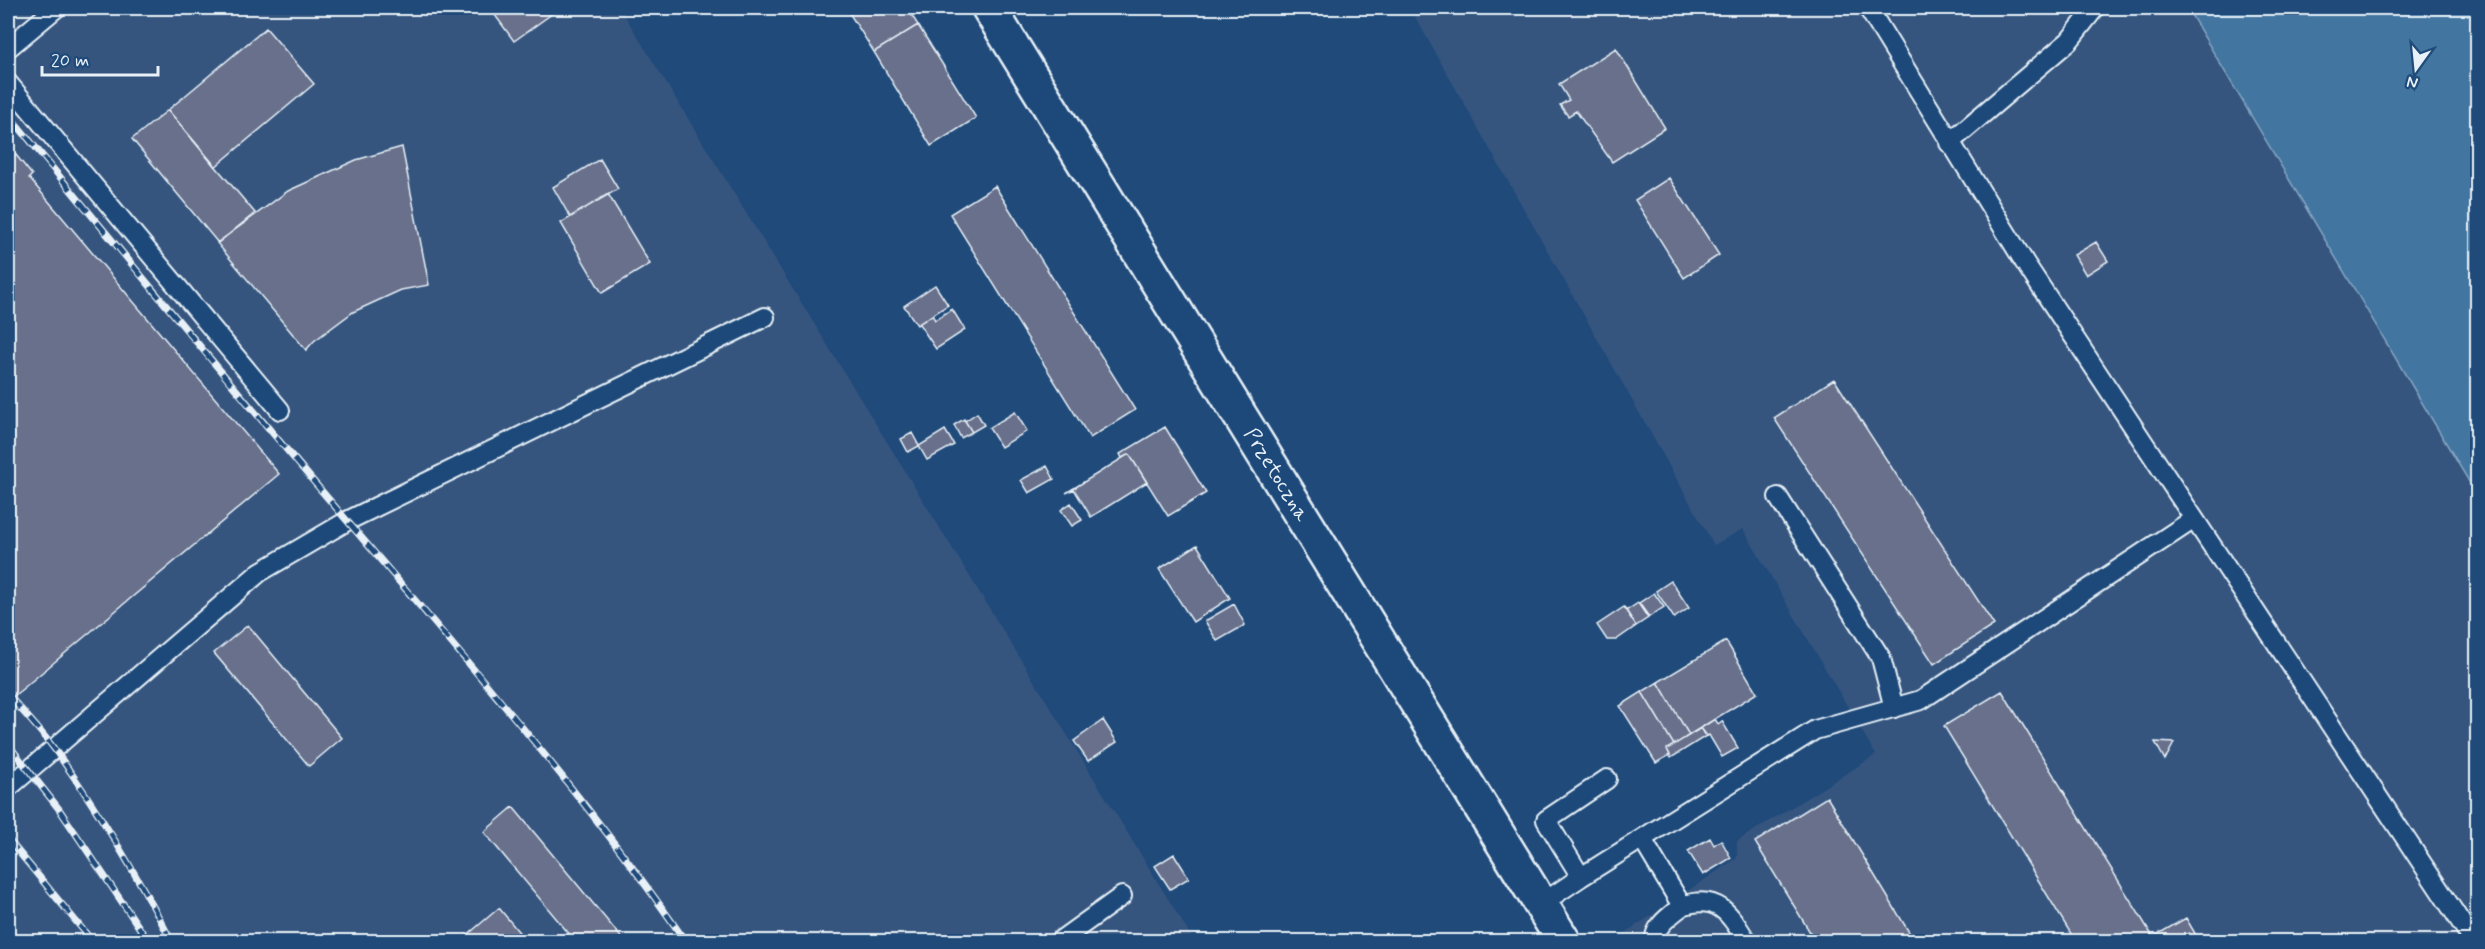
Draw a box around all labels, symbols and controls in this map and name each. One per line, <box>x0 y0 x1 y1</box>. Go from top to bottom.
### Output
scale bar <box>42 39 158 77</box>
north arrow <box>2386 39 2446 99</box>
text: 20 m <box>51 49 89 73</box>
text: N <box>2405 71 2420 94</box>
street label: Przetoczna <box>1237 423 1316 527</box>

